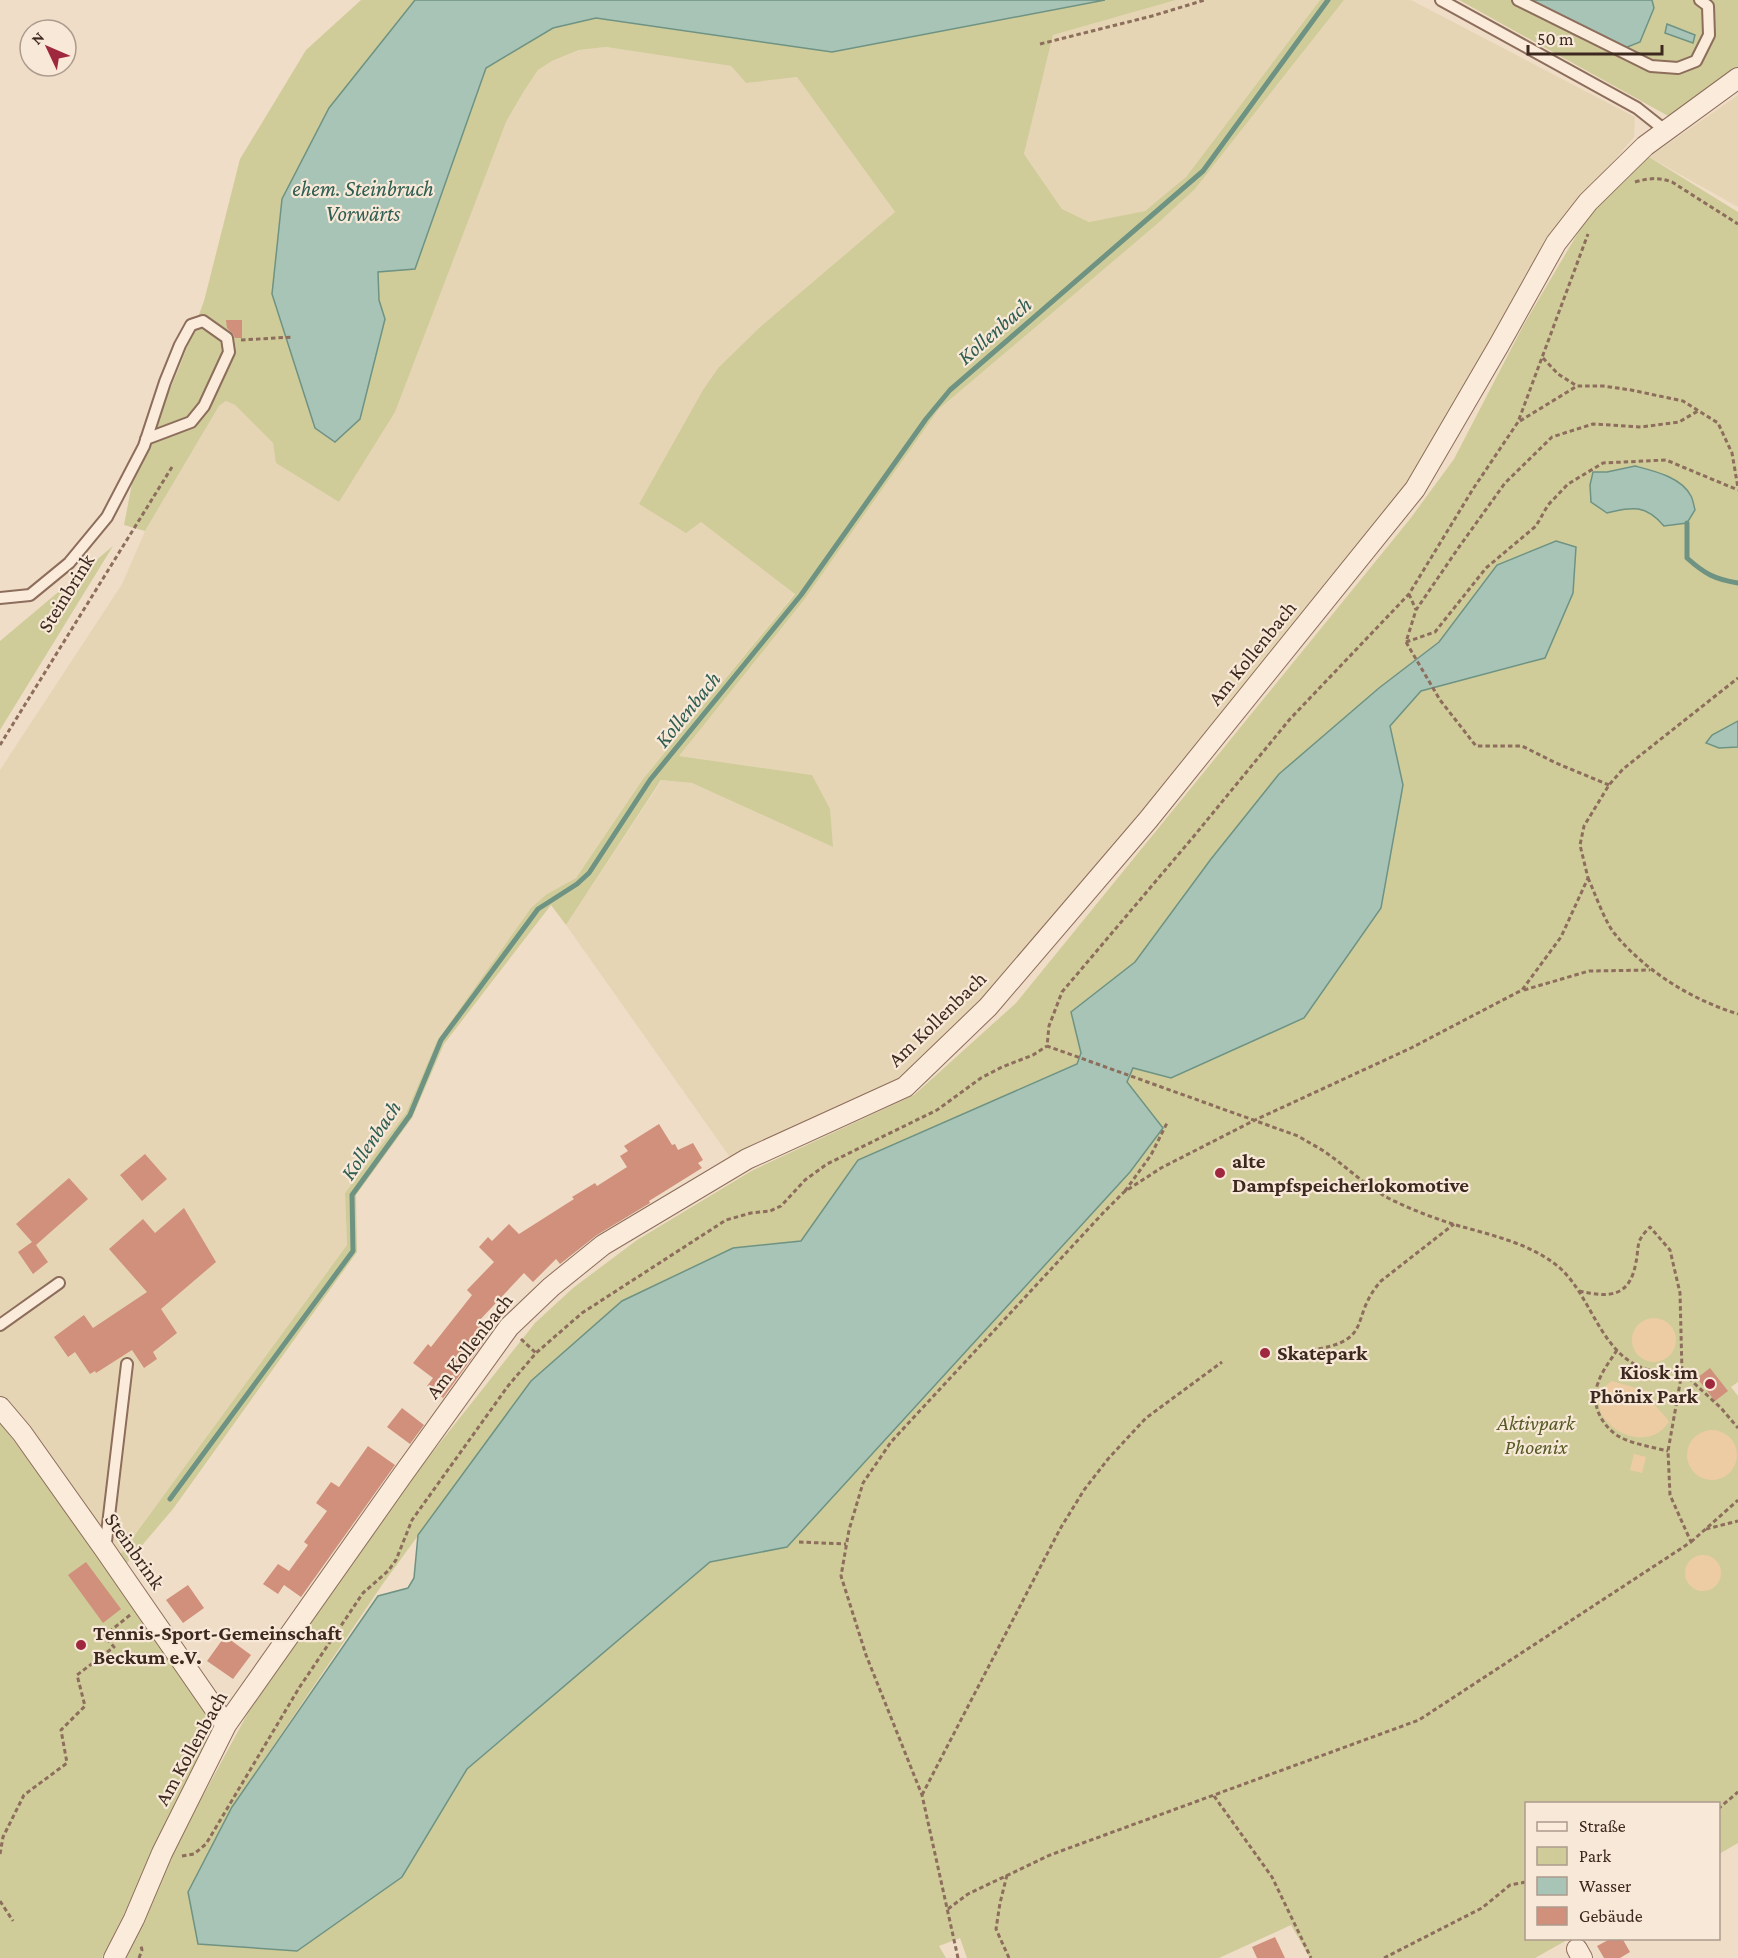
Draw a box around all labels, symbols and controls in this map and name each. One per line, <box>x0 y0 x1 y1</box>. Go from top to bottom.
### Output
north arrow <box>18 18 78 78</box>
scale bar <box>1528 18 1662 56</box>
text: N <box>28 28 48 48</box>
text: 50 m <box>1537 29 1574 49</box>
water label: ehem. Steinbruch Vorwärts <box>292 176 434 226</box>
water label: Kollenbach <box>952 291 1037 369</box>
street label: Steinbrink <box>33 549 99 637</box>
street label: Am Kollenbach <box>1203 596 1301 710</box>
water label: Kollenbach <box>649 666 725 752</box>
street label: Am Kollenbach <box>883 966 991 1072</box>
water label: Kollenbach <box>335 1096 406 1185</box>
place label: alte Dampfspeicherlokomotive <box>1232 1149 1469 1197</box>
marker: alte Dampfspeicherlokomotive <box>1213 1166 1227 1180</box>
street label: Am Kollenbach <box>420 1289 518 1403</box>
place label: Skatepark <box>1277 1341 1368 1365</box>
marker: Skatepark <box>1258 1346 1272 1360</box>
place label: Kiosk im Phönix Park <box>1589 1360 1699 1408</box>
marker: Kiosk im Phönix Park <box>1703 1377 1717 1391</box>
park label: Aktivpark Phoenix <box>1496 1411 1576 1459</box>
street label: Steinbrink <box>100 1508 170 1594</box>
place label: Tennis-Sport-Gemeinschaft Beckum e.V. <box>93 1621 342 1669</box>
marker: Tennis-Sport-Gemeinschaft Beckum e.V. <box>74 1638 88 1652</box>
street label: Am Kollenbach <box>150 1687 232 1809</box>
legend <box>1525 1802 1720 1940</box>
text: Straße <box>1579 1816 1626 1836</box>
text: Park <box>1579 1846 1611 1866</box>
text: Wasser <box>1579 1876 1632 1896</box>
text: Gebäude <box>1579 1906 1643 1926</box>

